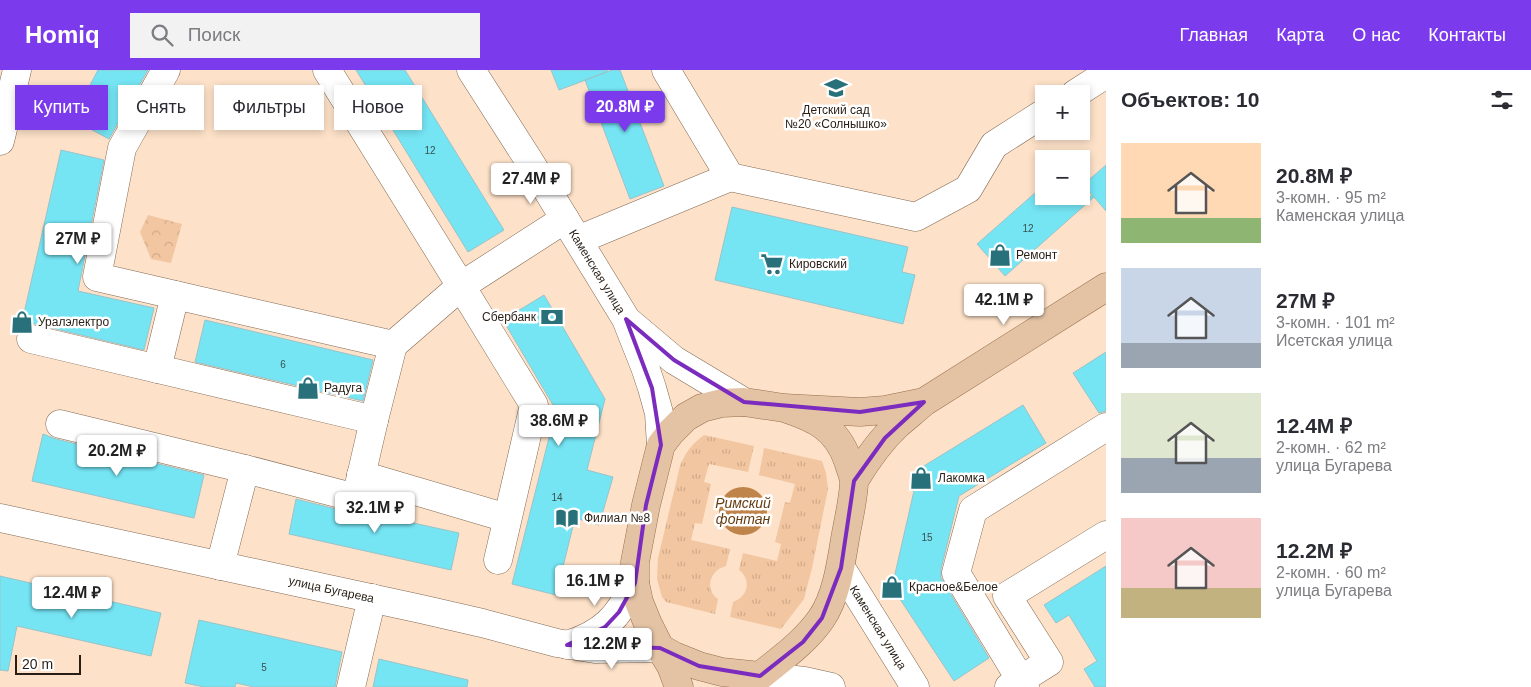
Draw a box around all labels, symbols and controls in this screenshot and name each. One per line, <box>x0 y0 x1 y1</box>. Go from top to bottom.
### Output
search box <box>130 13 480 58</box>
text: Homiq <box>25 21 100 48</box>
icon: search <box>148 21 176 49</box>
text: Поиск <box>188 24 240 45</box>
text: Главная <box>1180 25 1248 45</box>
text: Карта <box>1276 25 1324 45</box>
text: О нас <box>1352 25 1400 45</box>
text: Контакты <box>1428 25 1506 45</box>
school or university icon: Детский сад №20 «Солнышко» <box>823 75 849 101</box>
chip: Купить <box>15 85 108 130</box>
chip: Снять <box>118 85 204 130</box>
chip: Фильтры <box>214 85 324 130</box>
chip: Новое <box>334 85 422 130</box>
map controls <box>1035 85 1090 205</box>
button: + <box>1035 85 1090 140</box>
icon: filters <box>1488 86 1516 114</box>
text: Объектов: 10 <box>1121 88 1259 111</box>
pin: 20.8M ₽ <box>579 90 671 133</box>
text: 20.8M ₽ <box>596 98 654 115</box>
place label: Детский сад №20 «Солнышко» <box>785 103 887 131</box>
house number: 12 <box>424 145 436 156</box>
button: − <box>1035 150 1090 205</box>
pin: 27.4M ₽ <box>485 162 577 205</box>
icon: home <box>1161 163 1221 223</box>
text: 20.8M ₽ <box>1276 164 1352 187</box>
text: 27.4M ₽ <box>502 170 560 187</box>
text: 3-комн. · 95 m² <box>1276 189 1386 206</box>
text: Каменская улица <box>1276 207 1404 224</box>
pin: 27M ₽ <box>43 222 113 265</box>
house number: 12 <box>1022 223 1034 234</box>
street label: Каменская улица <box>566 227 628 317</box>
text: 27M ₽ <box>56 230 100 247</box>
shop icon: Ремонт <box>987 242 1013 268</box>
place label: Ремонт <box>1016 248 1058 262</box>
supermarket icon: Кировский <box>759 251 785 277</box>
place label: Кировский <box>789 257 847 271</box>
pin: 42.1M ₽ <box>958 284 1050 326</box>
icon: home <box>1161 288 1221 348</box>
text: 27M ₽ <box>1276 289 1335 312</box>
text: 42.1M ₽ <box>975 291 1033 308</box>
bank icon: Сбербанк <box>539 304 565 330</box>
shop icon: Уралэлектро <box>9 309 35 335</box>
place label: Сбербанк <box>482 310 537 324</box>
text: 3-комн. · 101 m² <box>1276 314 1395 331</box>
place label: Уралэлектро <box>38 315 110 329</box>
text: Исетская улица <box>1276 332 1392 349</box>
house number: 6 <box>280 359 286 370</box>
shop icon: Радуга <box>295 375 321 401</box>
place label: Радуга <box>324 381 362 395</box>
pin: 38.6M ₽ <box>513 404 605 447</box>
text: 38.6M ₽ <box>530 412 588 429</box>
icon: home <box>1161 413 1221 473</box>
text: 12.4M ₽ <box>1276 414 1352 437</box>
pin: 20.2M ₽ <box>71 434 163 477</box>
text: 2-комн. · 62 m² <box>1276 439 1386 456</box>
text: 20.2M ₽ <box>88 442 146 459</box>
text: улица Бугарева <box>1276 457 1392 474</box>
shop icon: Лакомка <box>908 465 934 491</box>
place label: Лакомка <box>938 471 985 485</box>
pin: 32.1M ₽ <box>329 492 421 534</box>
house number: 14 <box>551 492 563 503</box>
water label: Римский фонтан <box>715 495 771 527</box>
text: 32.1M ₽ <box>346 499 404 516</box>
library icon: Филиал №8 <box>554 505 580 531</box>
place label: Филиал №8 <box>584 511 650 525</box>
house number: 15 <box>921 532 933 543</box>
icon: home <box>1161 538 1221 598</box>
text: 12.2M ₽ <box>1276 539 1352 562</box>
pin: 16.1M ₽ <box>549 564 641 607</box>
text: 2-комн. · 60 m² <box>1276 564 1386 581</box>
text: 16.1M ₽ <box>566 572 624 589</box>
street label: улица Бугарева <box>287 574 376 606</box>
shop icon: Красное&Белое <box>879 574 905 600</box>
pin: 12.4M ₽ <box>26 576 118 619</box>
place label: Красное&Белое <box>909 580 998 594</box>
text: улица Бугарева <box>1276 582 1392 599</box>
street label: Каменская улица <box>847 583 910 672</box>
text: 12.4M ₽ <box>43 584 101 601</box>
pin: 12.2M ₽ <box>566 628 658 670</box>
text: 12.2M ₽ <box>583 635 641 652</box>
scale bar <box>15 652 81 675</box>
text: 20 m <box>22 656 53 672</box>
house number: 5 <box>261 662 267 673</box>

